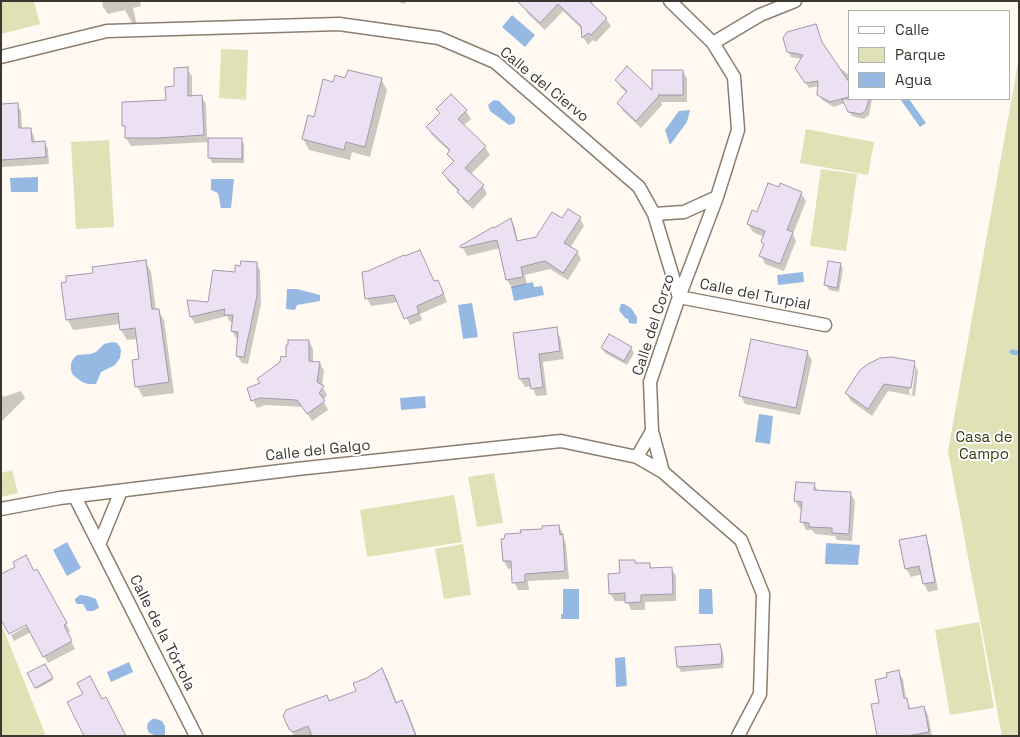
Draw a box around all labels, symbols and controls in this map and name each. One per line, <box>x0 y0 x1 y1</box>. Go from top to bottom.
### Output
legend <box>848 10 1010 100</box>
text: Calle <box>895 20 930 39</box>
street label: Calle del Ciervo <box>496 44 592 126</box>
text: Parque <box>895 45 946 64</box>
text: Agua <box>895 70 932 89</box>
street label: Calle del Corzo <box>629 272 679 378</box>
street label: Calle del Turpial <box>698 275 812 315</box>
park label: Casa de Campo <box>955 429 1013 464</box>
street label: Calle del Galgo <box>265 437 371 465</box>
street label: Calle de la Tórtola <box>125 572 199 694</box>

